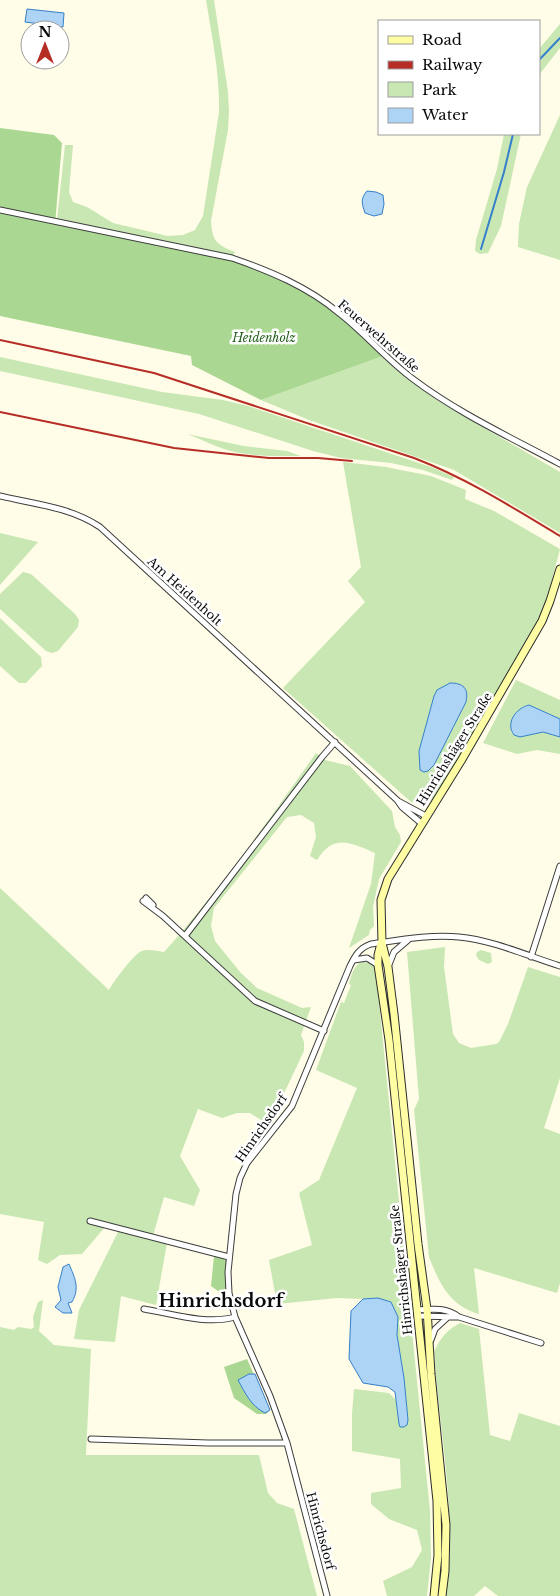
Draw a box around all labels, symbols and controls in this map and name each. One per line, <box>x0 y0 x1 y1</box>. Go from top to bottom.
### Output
north arrow <box>20 20 70 70</box>
legend <box>378 20 540 135</box>
text: N <box>38 23 52 41</box>
text: Road <box>422 30 462 49</box>
text: Railway <box>422 55 483 74</box>
text: Park <box>422 80 458 99</box>
text: Water <box>421 105 469 124</box>
street label: Feuerwehrstraße <box>335 296 423 376</box>
park label: Heidenholz <box>231 330 296 345</box>
street label: Am Heidenholt <box>144 553 226 629</box>
street label: Hinrichshäger Straße <box>413 689 495 808</box>
street label: Hinrichsdorf <box>232 1089 291 1165</box>
street label: Hinrichshäger Straße <box>387 1204 415 1336</box>
district label: Hinrichsdorf <box>159 1290 285 1312</box>
street label: Hinrichsdorf <box>303 1490 339 1574</box>

